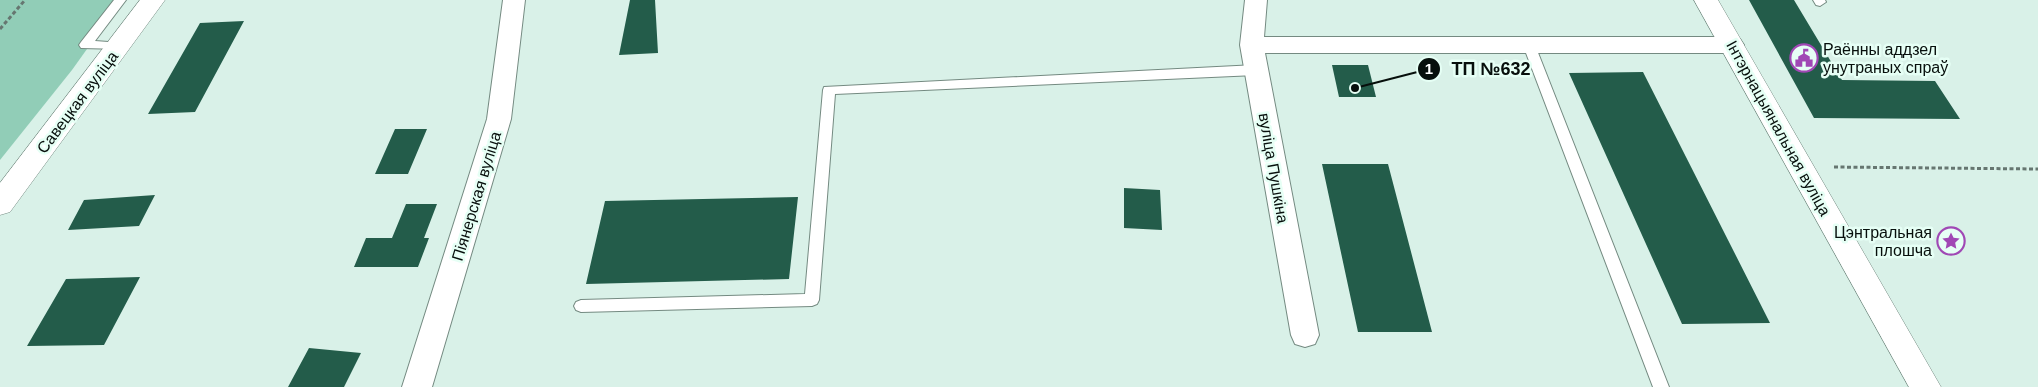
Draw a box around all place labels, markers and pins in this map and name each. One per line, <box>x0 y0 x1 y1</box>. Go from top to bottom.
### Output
place label: Раённы аддзел унутраных спраў <box>1823 41 1948 76</box>
public building icon: Раённы аддзел унутраных спраў <box>1789 43 1819 73</box>
callout: ТП №632 <box>1417 52 1541 85</box>
place label: Цэнтральная плошча <box>1834 224 1932 259</box>
place icon: Цэнтральная плошча <box>1936 226 1966 256</box>

